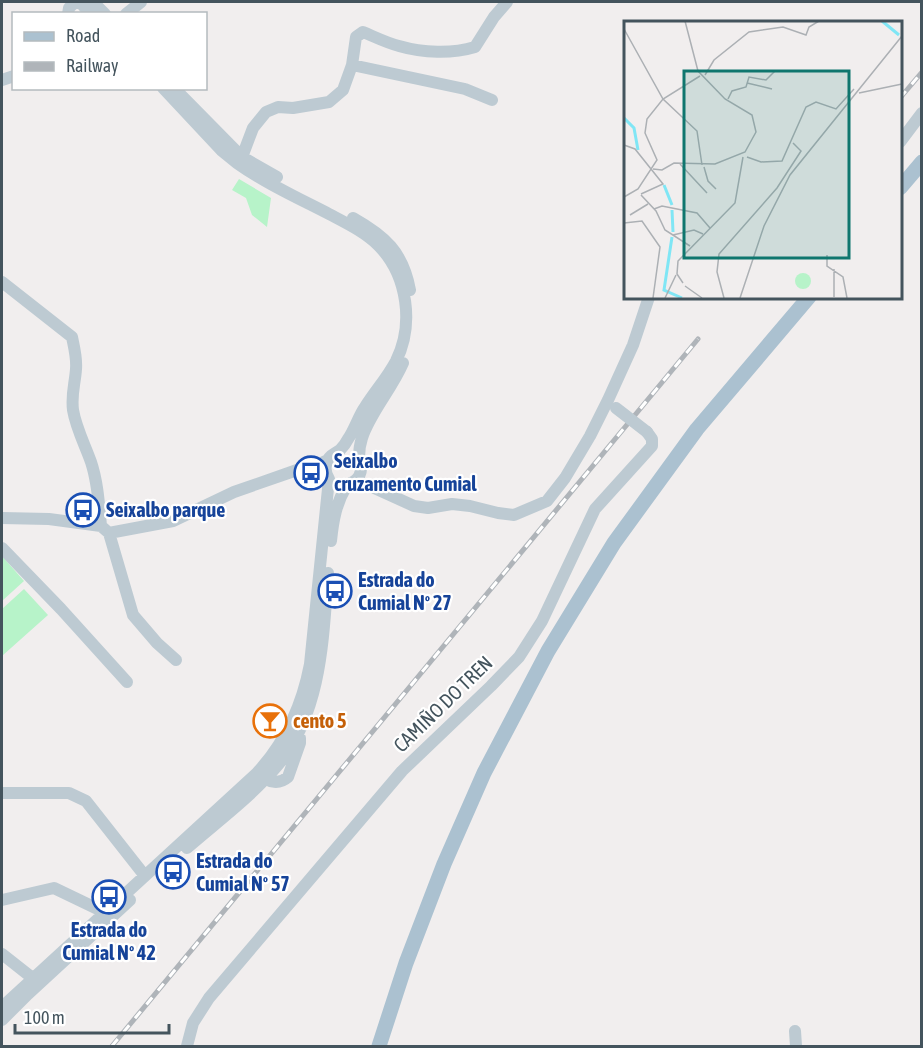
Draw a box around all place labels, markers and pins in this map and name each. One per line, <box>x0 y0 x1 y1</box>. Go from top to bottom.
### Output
place label: Seixalbo cruzamento Cumial <box>334 449 477 495</box>
bus stop icon: Seixalbo cruzamento Cumial <box>293 455 329 491</box>
bus stop icon: Seixalbo parque <box>65 492 101 528</box>
place label: Seixalbo parque <box>106 498 225 521</box>
place label: Estrada do Cumial Nº 27 <box>358 568 452 614</box>
bus stop icon: Estrada do Cumial Nº 27 <box>317 573 353 609</box>
bar icon: cento 5 <box>252 703 288 739</box>
place label: cento 5 <box>293 709 346 732</box>
place label: Estrada do Cumial Nº 57 <box>196 849 290 895</box>
bus stop icon: Estrada do Cumial Nº 57 <box>155 854 191 890</box>
bus stop icon: Estrada do Cumial Nº 42 <box>91 879 127 915</box>
place label: Estrada do Cumial Nº 42 <box>62 918 156 964</box>

